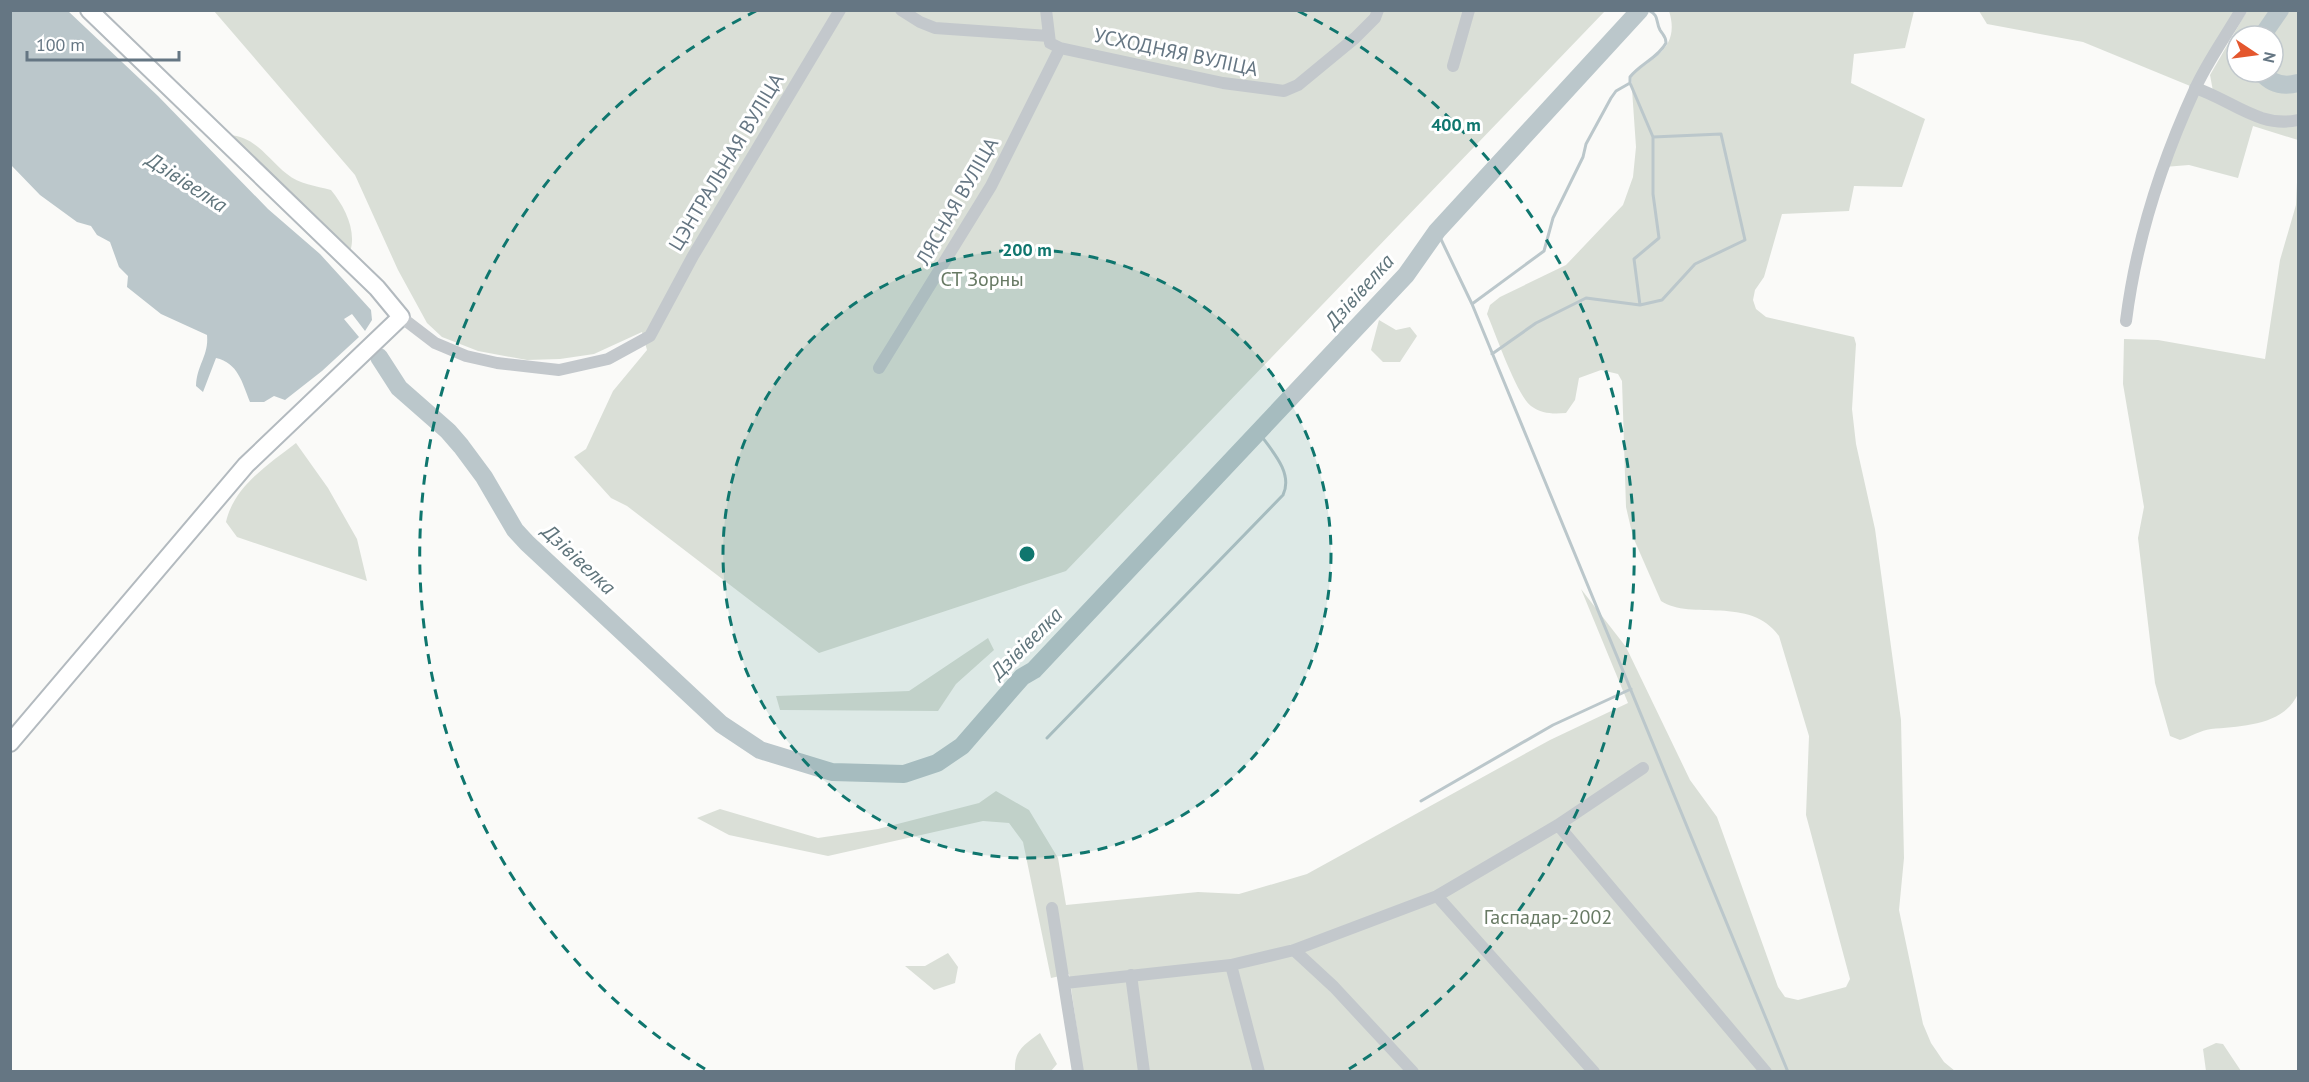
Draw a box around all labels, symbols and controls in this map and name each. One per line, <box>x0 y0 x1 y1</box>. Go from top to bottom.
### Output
street label: УСХОДНЯЯ ВУЛІЦА <box>1092 22 1261 82</box>
scale bar <box>27 24 178 62</box>
north arrow <box>2225 24 2285 84</box>
text: 100 m <box>36 33 85 56</box>
text: N <box>2259 50 2281 65</box>
street label: ЦЭНТРАЛЬНАЯ ВУЛІЦА <box>663 68 789 256</box>
text: 400 m <box>1431 113 1481 136</box>
street label: ЛЯСНАЯ ВУЛІЦА <box>909 132 1004 270</box>
water label: Дзівівелка <box>140 145 233 219</box>
text: 200 m <box>1002 238 1052 261</box>
water label: Дзівівелка <box>1317 247 1400 335</box>
park label: СТ Зорны <box>940 266 1024 292</box>
water label: Дзівівелка <box>535 517 622 601</box>
centre of rings <box>1017 544 1037 564</box>
water label: Дзівівелка <box>983 601 1068 686</box>
park label: Гаспадар-2002 <box>1484 904 1612 930</box>

